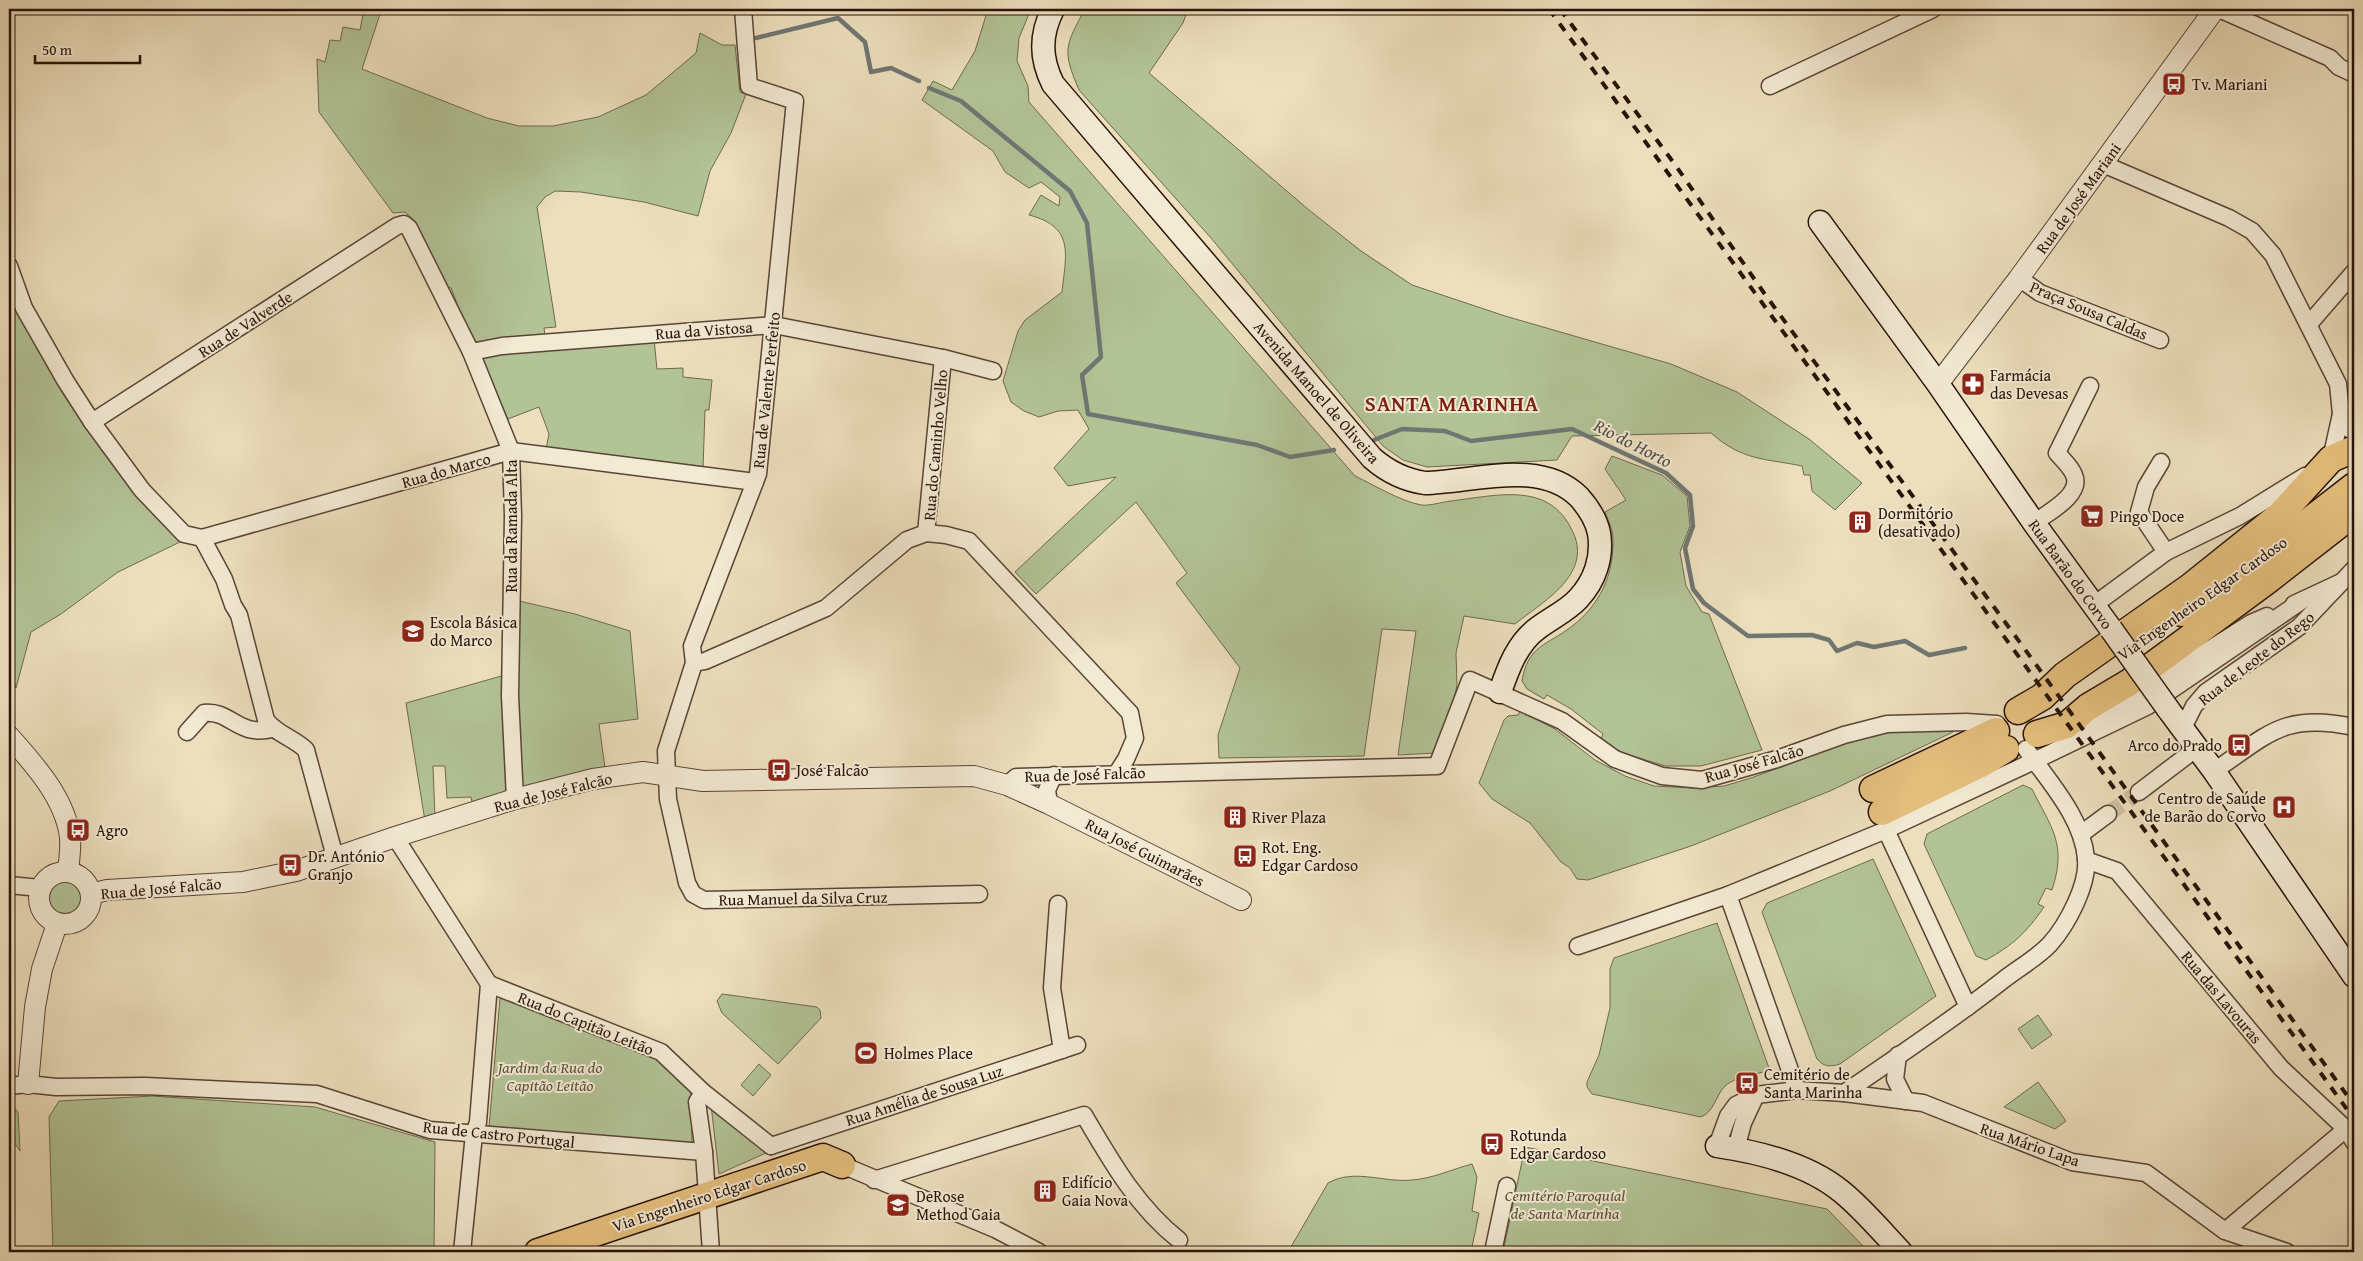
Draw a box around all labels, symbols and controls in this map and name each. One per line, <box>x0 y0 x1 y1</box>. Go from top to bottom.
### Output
scale bar <box>35 32 140 64</box>
text: 50 m <box>42 39 73 60</box>
bus stop icon: Tv. Mariani <box>2161 71 2187 97</box>
place label: Tv. Mariani <box>2192 72 2268 96</box>
street label: Rua de José Mariani <box>2030 137 2127 258</box>
street label: Praça Sousa Caldas <box>2026 274 2152 346</box>
street label: Rua de Valverde <box>193 285 297 363</box>
street label: Rua de Valente Perfeito <box>746 311 786 469</box>
street label: Rua da Vistosa <box>654 315 754 345</box>
street label: Avenida Manoel de Oliveira <box>1248 315 1386 469</box>
place label: Farmácia das Devesas <box>1990 363 2069 405</box>
street label: Rua do Caminho Velho <box>916 369 954 521</box>
pharmacy icon: Farmácia das Devesas <box>1960 371 1986 397</box>
district label: SANTA MARINHA <box>1365 388 1539 419</box>
water label: Rio do Horto <box>1588 411 1677 474</box>
street label: Rua do Marco <box>399 446 493 494</box>
street label: Rua da Ramada Alta <box>499 459 523 593</box>
place label: Dormitório (desativado) <box>1878 501 1960 543</box>
supermarket icon: Pingo Doce <box>2079 503 2105 529</box>
place label: Pingo Doce <box>2110 504 2184 528</box>
building icon: Dormitório (desativado) <box>1847 509 1873 535</box>
street label: Rua Barão do Corvo <box>2023 514 2119 634</box>
street label: Via Engenheiro Edgar Cardoso <box>2112 530 2292 666</box>
street label: Rua de Leote do Rego <box>2193 605 2319 711</box>
place label: Escola Básica do Marco <box>430 610 518 652</box>
school or university icon: Escola Básica do Marco <box>400 618 426 644</box>
bus stop icon: Arco do Prado <box>2226 732 2252 758</box>
place label: Arco do Prado <box>2128 733 2222 757</box>
street label: Rua José Falcão <box>1702 737 1806 789</box>
bus stop icon: José Falcão <box>766 757 792 783</box>
place label: José Falcão <box>794 758 869 782</box>
street label: Rua de José Falcão <box>1024 760 1146 788</box>
street label: Rua de José Falcão <box>491 766 615 818</box>
place label: Centro de Saúde de Barão do Corvo <box>2144 786 2266 828</box>
hospital icon: Centro de Saúde de Barão do Corvo <box>2271 794 2297 820</box>
building icon: River Plaza <box>1222 804 1248 830</box>
place label: River Plaza <box>1252 805 1327 829</box>
street label: Rua José Guimarães <box>1081 812 1209 892</box>
bus stop icon: Agro <box>65 817 91 843</box>
place label: Agro <box>96 818 128 842</box>
place label: Rot. Eng. Edgar Cardoso <box>1262 835 1358 877</box>
bus stop icon: Rot. Eng. Edgar Cardoso <box>1232 843 1258 869</box>
place label: Dr. António Granjo <box>308 844 385 886</box>
bus stop icon: Dr. António Granjo <box>277 852 303 878</box>
street label: Rua de José Falcão <box>100 871 222 905</box>
street label: Rua Manuel da Silva Cruz <box>718 885 888 911</box>
street label: Rua das Lavouras <box>2176 945 2268 1049</box>
street label: Rua do Capitão Leitão <box>514 985 658 1061</box>
sports icon: Holmes Place <box>853 1040 879 1066</box>
place label: Holmes Place <box>884 1041 973 1065</box>
park label: Jardim da Rua do Capitão Leitão <box>495 1055 602 1097</box>
street label: Rua Amélia de Sousa Luz <box>842 1058 1006 1132</box>
place label: Cemitério de Santa Marinha <box>1764 1062 1863 1104</box>
bus stop icon: Cemitério de Santa Marinha <box>1734 1070 1760 1096</box>
street label: Rua de Castro Portugal <box>422 1114 577 1154</box>
street label: Rua Mário Lapa <box>1977 1116 2083 1172</box>
place label: Rotunda Edgar Cardoso <box>1510 1123 1606 1165</box>
bus stop icon: Rotunda Edgar Cardoso <box>1479 1131 1505 1157</box>
street label: Via Engenheiro Edgar Cardoso <box>609 1152 809 1238</box>
place label: Edifício Gaia Nova <box>1062 1170 1129 1212</box>
building icon: Edifício Gaia Nova <box>1032 1178 1058 1204</box>
park label: Cemitério Paroquial de Santa Marinha <box>1505 1183 1625 1225</box>
place label: DeRose Method Gaia <box>916 1184 1001 1226</box>
school or university icon: DeRose Method Gaia <box>885 1192 911 1218</box>

